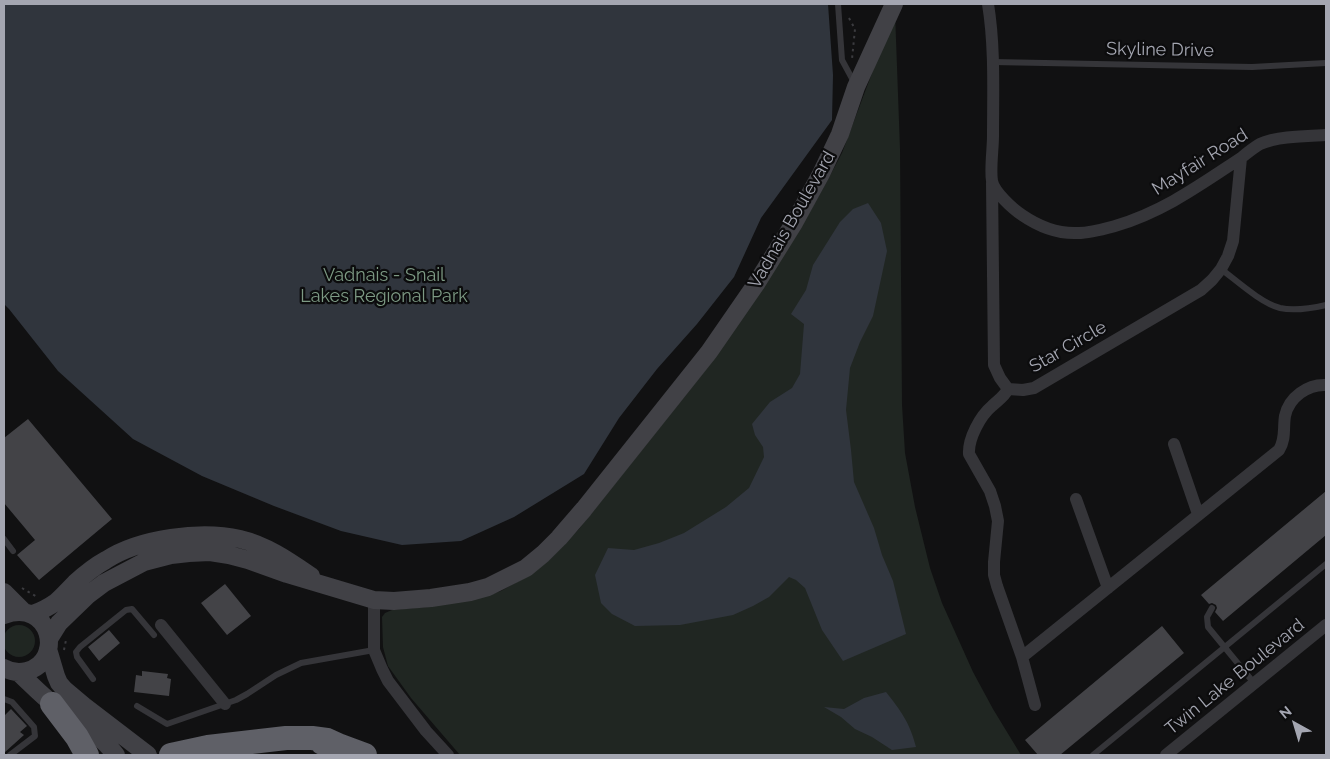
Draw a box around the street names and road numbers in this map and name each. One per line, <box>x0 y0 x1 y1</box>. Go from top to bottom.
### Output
street label: Skyline Drive <box>1106 38 1214 62</box>
street label: Mayfair Road <box>1148 124 1252 200</box>
street label: Vadnais Boulevard <box>744 148 840 292</box>
street label: Star Circle <box>1026 316 1110 378</box>
street label: Twin Lake Boulevard <box>1161 614 1309 740</box>

